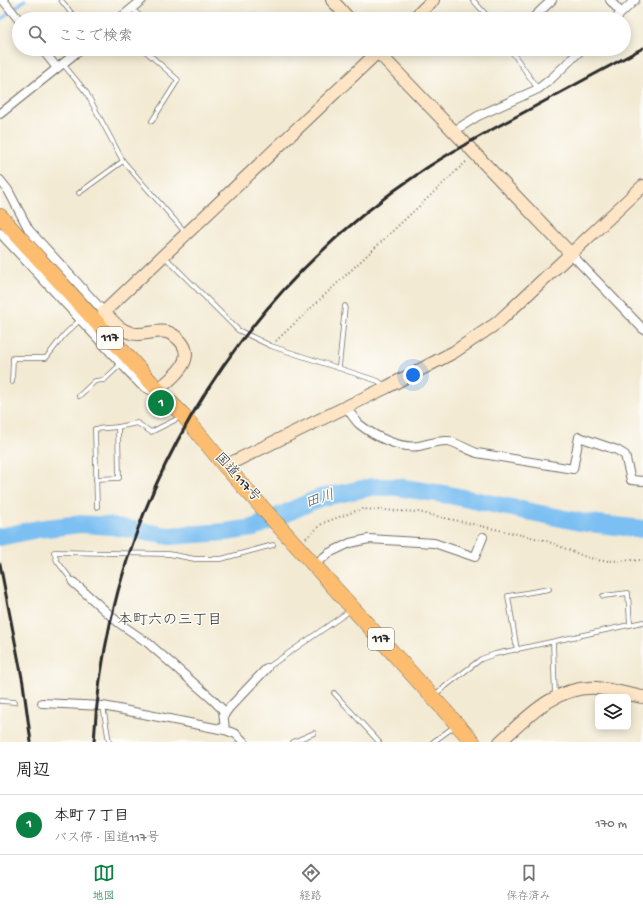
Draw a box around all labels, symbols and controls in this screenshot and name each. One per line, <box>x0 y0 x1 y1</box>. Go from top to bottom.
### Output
search box <box>12 12 631 56</box>
icon: search <box>26 23 48 45</box>
text: ここで検索 <box>58 28 133 46</box>
road number: 117 <box>97 327 123 349</box>
your location <box>403 365 423 385</box>
pin: 1 <box>148 388 174 418</box>
street label: 国道117号 <box>210 450 264 506</box>
water label: 田川 <box>303 487 337 513</box>
district label: 本町六の三丁目 <box>117 611 223 630</box>
road number: 117 <box>368 628 394 650</box>
map controls <box>595 694 631 730</box>
button: layers <box>595 694 631 730</box>
text: 周辺 <box>16 762 50 782</box>
text: 本町７丁目 <box>54 808 129 826</box>
text: 1 <box>26 817 32 832</box>
text: 170 m <box>595 817 627 832</box>
text: バス停 · 国道117号 <box>54 831 160 846</box>
tab: 地図 <box>93 862 115 903</box>
tab: 経路 <box>300 862 322 903</box>
tab: 保存済み <box>507 862 551 903</box>

